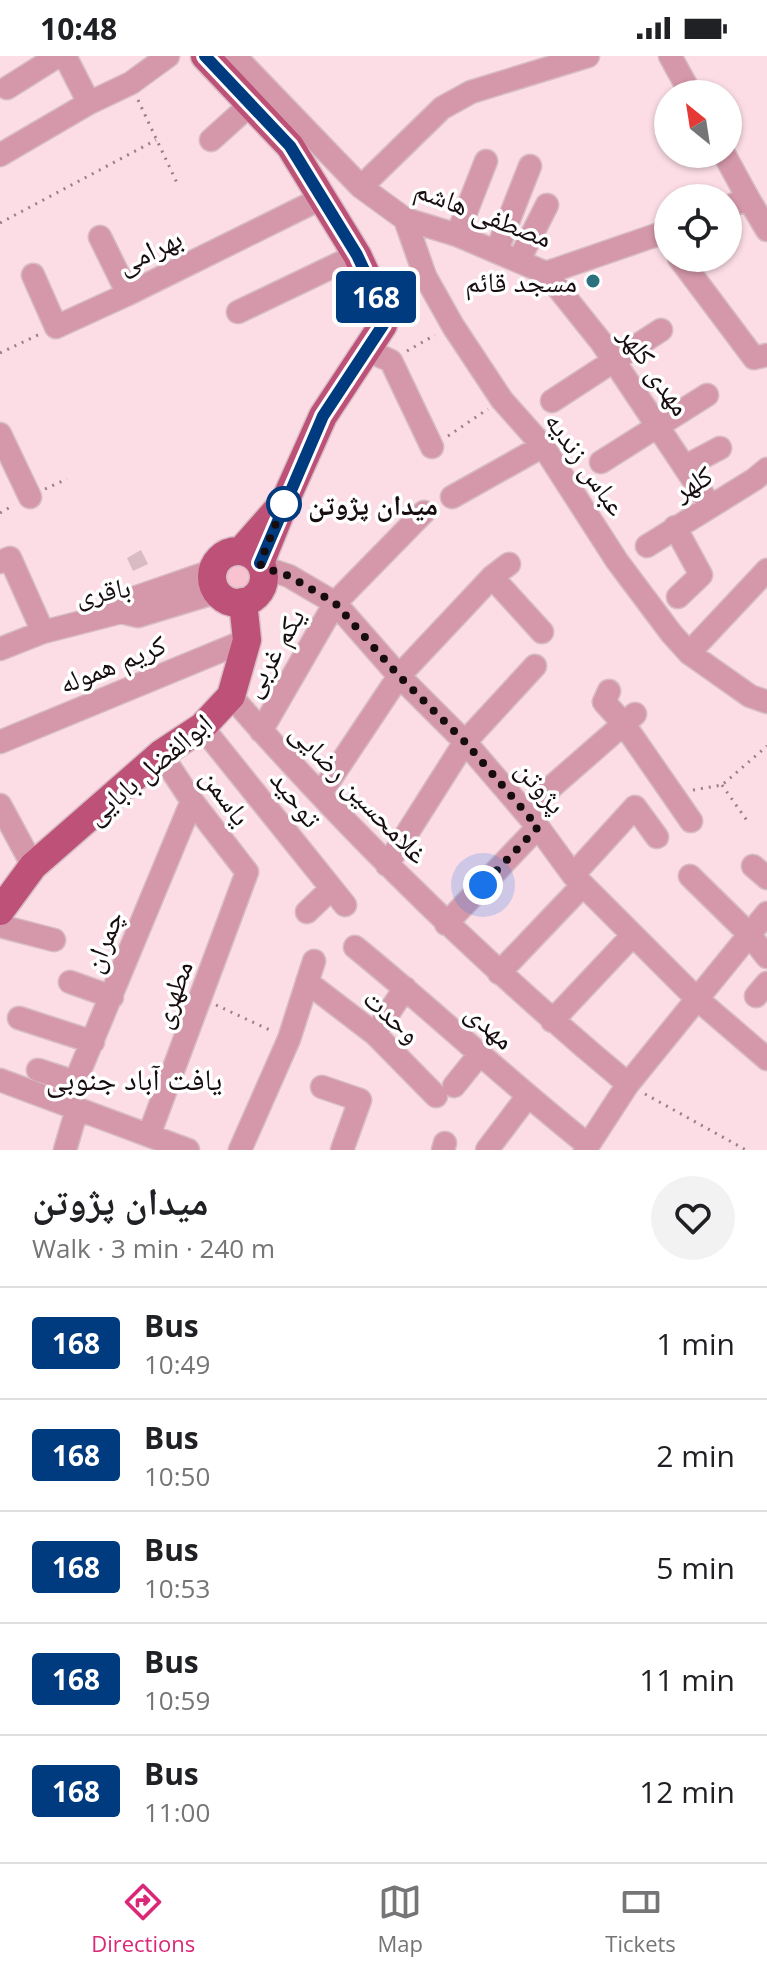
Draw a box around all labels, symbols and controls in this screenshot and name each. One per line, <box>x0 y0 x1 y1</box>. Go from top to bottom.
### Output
text: 10:48 <box>40 8 117 49</box>
north arrow <box>654 80 742 168</box>
map controls <box>654 80 742 272</box>
street label: مصطفی هاشم <box>410 168 558 256</box>
button: locate <box>654 184 742 272</box>
street label: بهرامی <box>110 218 188 282</box>
place label: مسجد قائم <box>465 262 577 301</box>
line badge: 168 <box>330 271 422 323</box>
marker: مسجد قائم <box>584 272 602 290</box>
text: 168 <box>352 278 400 316</box>
street label: مهدی کلهر <box>611 317 701 423</box>
street label: عباس زندیه <box>537 403 637 523</box>
street label: کلهر <box>664 455 719 509</box>
place label: میدان پژوتن <box>308 485 438 523</box>
marker: میدان پژوتن <box>267 487 301 521</box>
street label: باقری <box>73 567 133 613</box>
street label: یکم غربی <box>231 601 314 704</box>
street label: کریم هموله <box>53 624 172 703</box>
street label: ابوالفضل بابایی <box>76 704 220 832</box>
street label: غلامحسین رضایی <box>283 713 437 871</box>
street label: پژوتن <box>508 751 576 821</box>
street label: یاسمن <box>193 759 261 833</box>
street label: توحید <box>262 761 332 835</box>
your location <box>463 865 503 905</box>
street label: چمران <box>72 904 132 978</box>
street label: مطهری <box>141 955 201 1033</box>
street label: وحدت <box>356 979 430 1051</box>
street label: مهدی <box>458 993 524 1057</box>
district label: یافت آباد جنوبی <box>46 1058 222 1099</box>
text: میدان پژوتن <box>32 1174 208 1226</box>
button: heart <box>651 1176 735 1260</box>
text: Walk · 3 min · 240 m <box>32 1230 275 1266</box>
text: Bus <box>144 1305 199 1346</box>
text: 1 min <box>656 1323 735 1364</box>
text: 168 <box>52 1324 100 1362</box>
text: 10:49 <box>144 1346 210 1382</box>
text: Bus <box>144 1417 199 1458</box>
text: 2 min <box>656 1435 735 1476</box>
text: 168 <box>52 1436 100 1474</box>
text: 10:50 <box>144 1458 210 1494</box>
text: Bus <box>144 1529 199 1570</box>
text: 5 min <box>656 1547 735 1588</box>
text: 168 <box>52 1548 100 1586</box>
text: 10:53 <box>144 1570 210 1606</box>
text: Bus <box>144 1641 199 1682</box>
text: 11 min <box>639 1659 735 1700</box>
text: 168 <box>52 1660 100 1698</box>
text: 10:59 <box>144 1682 210 1718</box>
text: Bus <box>144 1753 199 1794</box>
text: 12 min <box>639 1771 735 1812</box>
text: 168 <box>52 1772 100 1810</box>
text: 11:00 <box>144 1794 210 1830</box>
tab: Directions <box>91 1880 195 1958</box>
tab: Map <box>378 1880 423 1958</box>
tab: Tickets <box>605 1880 676 1958</box>

